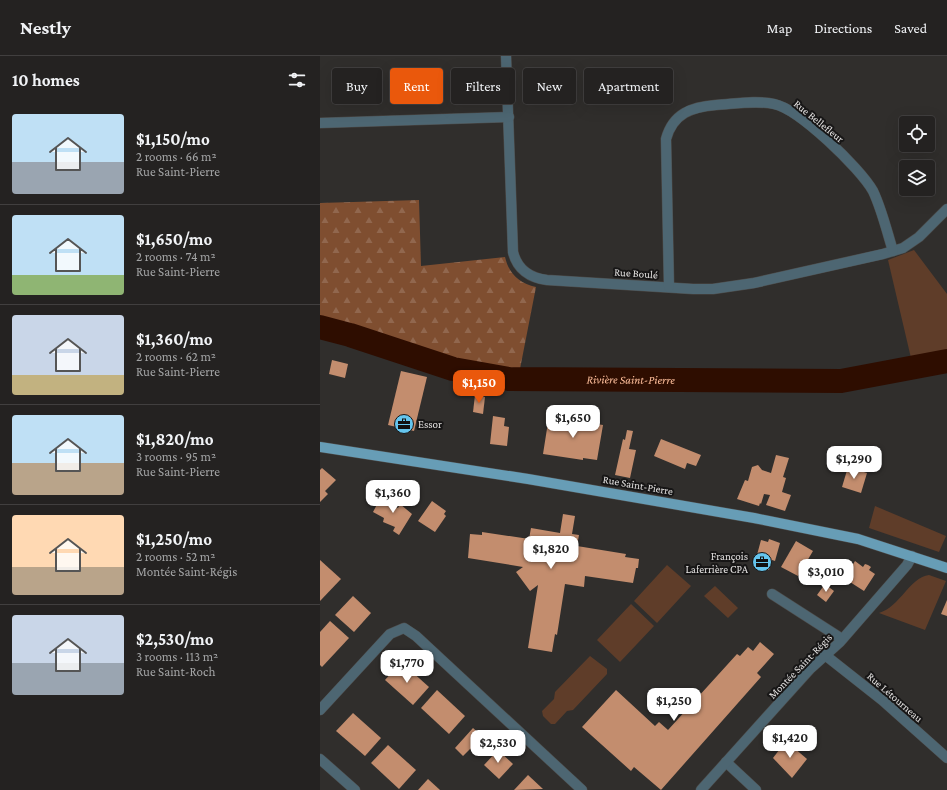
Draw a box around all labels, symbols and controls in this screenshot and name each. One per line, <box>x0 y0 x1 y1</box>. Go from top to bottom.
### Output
text: Nestly <box>20 17 71 38</box>
text: Map <box>767 20 792 36</box>
text: Directions <box>814 20 872 36</box>
text: Saved <box>894 20 927 36</box>
chip: Buy <box>332 68 382 104</box>
chip: Rent <box>390 68 443 104</box>
chip: Filters <box>451 68 515 104</box>
chip: New <box>523 68 576 104</box>
chip: Apartment <box>584 68 673 104</box>
icon: filters <box>286 69 308 91</box>
text: 10 homes <box>12 71 80 90</box>
street label: Rue Bellefleur <box>792 97 846 145</box>
map controls <box>899 116 935 196</box>
button: locate <box>899 116 935 152</box>
icon: home <box>44 130 92 178</box>
text: $1,150/mo <box>136 130 210 149</box>
text: 2 rooms · 66 m² <box>136 149 217 164</box>
button: layers <box>899 160 935 196</box>
text: Rue Saint-Pierre <box>136 164 220 179</box>
text: $1,650/mo <box>136 230 212 249</box>
icon: home <box>44 231 92 279</box>
text: 2 rooms · 74 m² <box>136 249 216 264</box>
text: Rue Saint-Pierre <box>136 264 220 279</box>
street label: Rue Boulé <box>614 265 658 281</box>
text: $1,360/mo <box>136 330 213 349</box>
icon: home <box>44 331 92 379</box>
text: 2 rooms · 62 m² <box>136 349 216 364</box>
text: Rue Saint-Pierre <box>136 364 220 379</box>
pin: $1,150 <box>446 370 512 404</box>
water label: Rivière Saint-Pierre <box>586 372 675 387</box>
text: $1,150 <box>462 375 496 390</box>
pin: $1,650 <box>540 405 606 439</box>
text: $1,650 <box>555 410 591 425</box>
office icon: Essor <box>393 413 415 435</box>
place label: Essor <box>418 418 442 430</box>
text: $1,820/mo <box>136 430 214 449</box>
icon: home <box>44 431 92 479</box>
pin: $1,290 <box>821 446 887 480</box>
text: 3 rooms · 95 m² <box>136 449 216 464</box>
text: $1,290 <box>836 451 872 466</box>
text: Rue Saint-Pierre <box>136 464 220 479</box>
street label: Rue Saint-Pierre <box>602 473 674 497</box>
pin: $1,360 <box>360 480 426 514</box>
text: $1,360 <box>375 485 411 500</box>
text: $1,250/mo <box>136 530 212 549</box>
icon: home <box>44 531 92 579</box>
pin: $1,820 <box>518 536 584 570</box>
text: $1,820 <box>532 541 570 556</box>
text: 2 rooms · 52 m² <box>136 549 215 564</box>
place label: François Laferrière CPA <box>685 550 749 575</box>
office icon: François Laferrière CPA <box>751 551 773 573</box>
pin: $3,010 <box>793 559 859 593</box>
text: Montée Saint-Régis <box>136 564 237 579</box>
text: $3,010 <box>808 564 844 579</box>
text: $2,530/mo <box>136 630 214 649</box>
icon: home <box>44 631 92 679</box>
street label: Montée Saint-Régis <box>766 631 835 702</box>
text: 3 rooms · 113 m² <box>136 649 218 664</box>
pin: $1,770 <box>374 650 440 684</box>
text: $1,770 <box>390 655 424 670</box>
text: Rue Saint-Roch <box>136 664 215 679</box>
street label: Rue Létourneau <box>865 670 925 724</box>
pin: $1,250 <box>641 688 707 722</box>
text: $1,250 <box>656 693 692 708</box>
pin: $1,420 <box>757 725 823 759</box>
pin: $2,530 <box>465 730 531 764</box>
text: $1,420 <box>772 730 808 745</box>
text: $2,530 <box>479 735 517 750</box>

